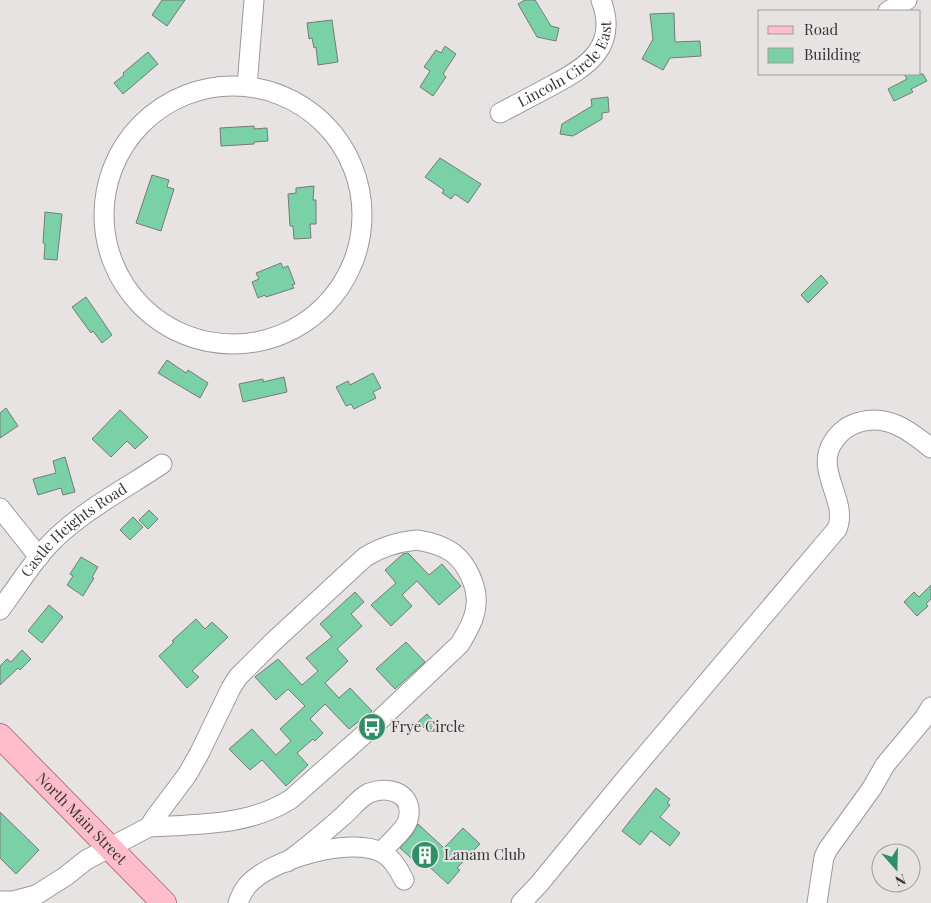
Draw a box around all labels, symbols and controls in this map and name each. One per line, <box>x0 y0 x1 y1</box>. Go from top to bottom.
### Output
legend <box>758 10 921 75</box>
text: Road <box>804 19 838 39</box>
street label: Lincoln Circle East <box>514 20 615 111</box>
text: Building <box>804 44 861 64</box>
street label: Castle Heights Road <box>16 478 131 581</box>
bus stop icon: Frye Circle <box>357 712 387 742</box>
place label: Frye Circle <box>391 716 465 736</box>
street label: North Main Street <box>32 768 132 869</box>
building icon: Lanam Club <box>410 840 440 870</box>
north arrow <box>871 843 921 893</box>
place label: Lanam Club <box>444 844 526 864</box>
text: N <box>893 870 909 891</box>

